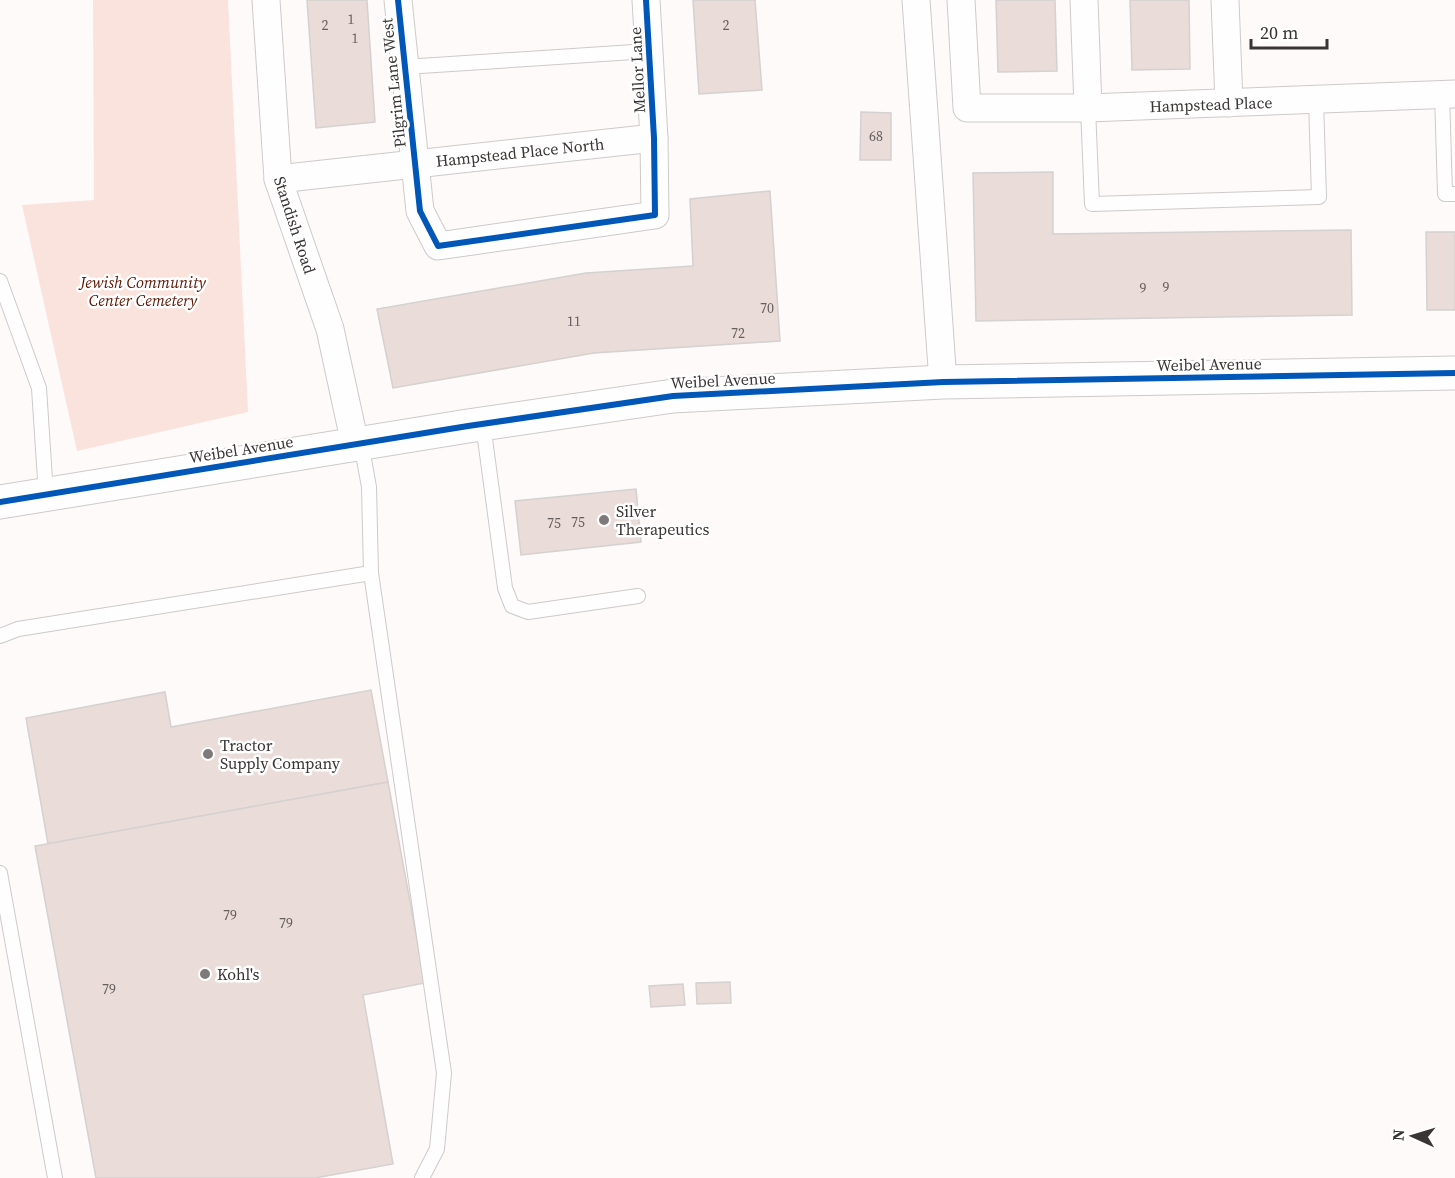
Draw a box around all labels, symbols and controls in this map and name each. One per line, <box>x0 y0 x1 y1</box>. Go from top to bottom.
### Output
house number: 1 <box>348 9 355 29</box>
scale bar <box>1251 12 1328 50</box>
house number: 2 <box>322 15 329 35</box>
house number: 2 <box>723 15 730 35</box>
street label: Pilgrim Lane West <box>375 16 411 149</box>
text: 20 m <box>1260 20 1298 45</box>
street label: Mellor Lane <box>624 26 650 114</box>
house number: 1 <box>352 28 359 48</box>
street label: Hampstead Place <box>1149 91 1273 117</box>
house number: 68 <box>869 126 883 146</box>
street label: Hampstead Place North <box>435 132 606 172</box>
street label: Standish Road <box>269 173 321 277</box>
park label: Jewish Community Center Cemetery <box>78 271 206 311</box>
house number: 9 <box>1163 277 1170 297</box>
house number: 9 <box>1140 278 1147 298</box>
house number: 70 <box>760 298 774 318</box>
house number: 11 <box>567 311 581 331</box>
house number: 72 <box>731 323 745 343</box>
street label: Weibel Avenue <box>1156 352 1262 376</box>
street label: Weibel Avenue <box>670 366 776 394</box>
street label: Weibel Avenue <box>187 430 295 468</box>
place label: Silver Therapeutics <box>616 500 709 540</box>
house number: 75 <box>571 512 585 532</box>
house number: 75 <box>547 513 561 533</box>
marker: Silver Therapeutics <box>597 513 611 527</box>
place label: Tractor Supply Company <box>220 734 341 774</box>
marker: Tractor Supply Company <box>201 747 215 761</box>
house number: 79 <box>223 905 237 925</box>
house number: 79 <box>279 913 293 933</box>
place label: Kohl's <box>217 963 259 985</box>
marker: Kohl's <box>198 967 212 981</box>
house number: 79 <box>102 979 116 999</box>
north arrow <box>1383 1106 1443 1166</box>
text: N <box>1387 1128 1409 1142</box>

